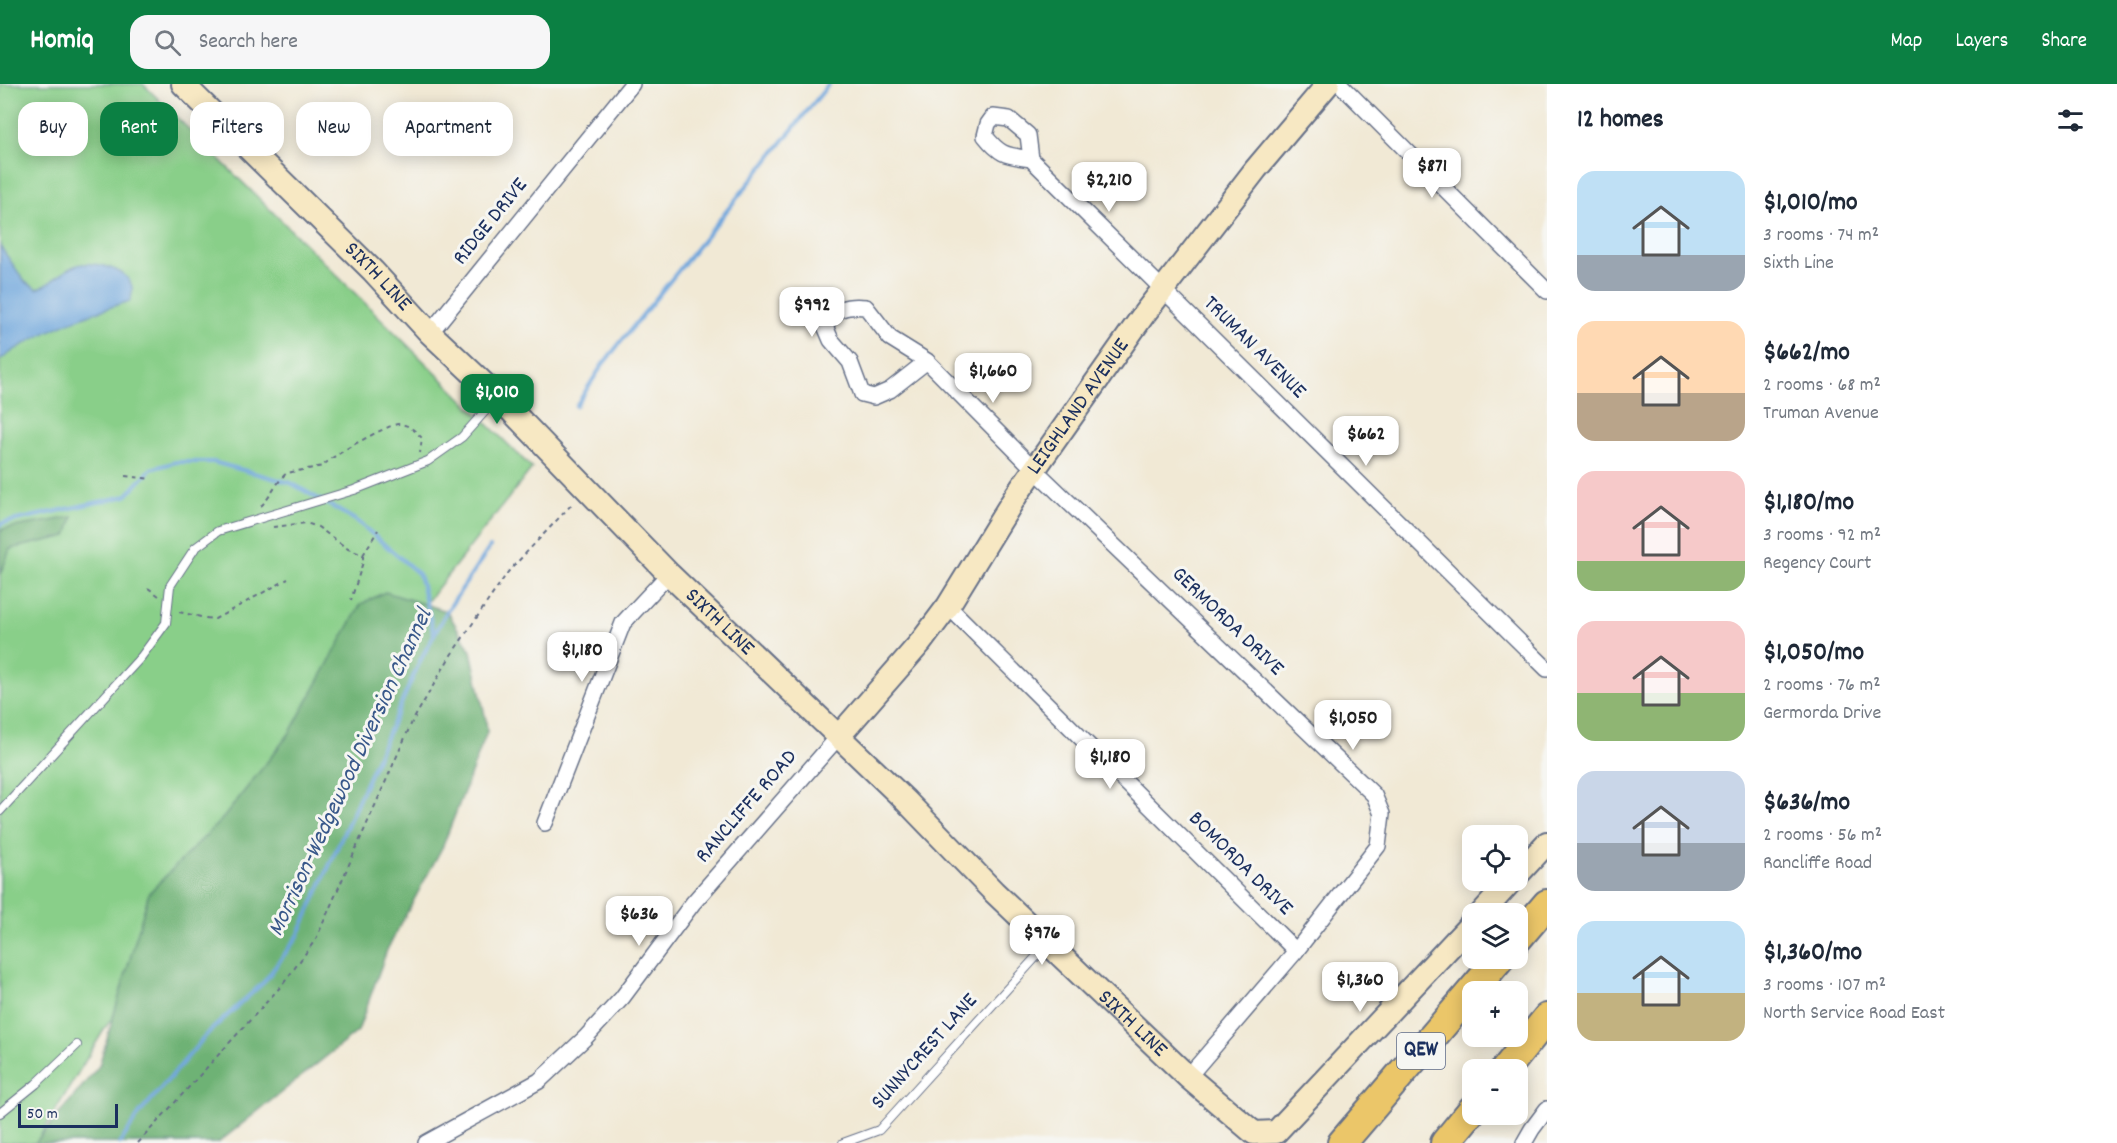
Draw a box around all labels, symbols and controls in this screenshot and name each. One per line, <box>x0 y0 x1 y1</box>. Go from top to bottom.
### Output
search box <box>130 15 550 69</box>
text: Homiq <box>30 22 94 62</box>
icon: search <box>151 26 184 59</box>
text: Search here <box>199 27 298 58</box>
text: Map <box>1891 27 1922 57</box>
text: Layers <box>1955 27 2008 57</box>
text: Share <box>2041 27 2087 57</box>
chip: Buy <box>18 102 88 156</box>
chip: Rent <box>100 102 178 156</box>
chip: Filters <box>190 102 284 156</box>
chip: New <box>296 102 371 156</box>
chip: Apartment <box>383 102 513 156</box>
text: 12 homes <box>1577 102 1664 139</box>
icon: filters <box>2054 104 2087 137</box>
pin: $871 <box>1396 148 1468 199</box>
text: $871 <box>1417 153 1447 181</box>
pin: $2,210 <box>1060 162 1158 213</box>
text: $2,210 <box>1086 167 1132 195</box>
street label: RIDGE DRIVE <box>446 172 536 272</box>
text: $1,010/mo <box>1763 185 1858 222</box>
icon: home <box>1625 195 1697 267</box>
text: 3 rooms · 74 m² <box>1763 222 1879 250</box>
street label: SIXTH LINE <box>337 235 419 319</box>
text: Sixth Line <box>1763 250 1834 278</box>
pin: $992 <box>776 287 848 338</box>
street label: TRUMAN AVENUE <box>1195 289 1313 407</box>
text: $992 <box>793 292 831 320</box>
street label: LEIGHLAND AVENUE <box>1020 332 1137 481</box>
text: $662/mo <box>1763 335 1850 372</box>
icon: home <box>1625 345 1697 417</box>
pin: $1,660 <box>944 353 1042 404</box>
text: $1,660 <box>969 358 1017 386</box>
text: 2 rooms · 68 m² <box>1763 372 1881 400</box>
pin: $1,010 <box>448 374 546 425</box>
text: $1,010 <box>475 379 519 407</box>
text: Truman Avenue <box>1763 400 1879 428</box>
pin: $662 <box>1330 416 1402 467</box>
text: $662 <box>1347 421 1385 449</box>
text: $1,180/mo <box>1763 485 1854 522</box>
icon: home <box>1625 495 1697 567</box>
text: 3 rooms · 92 m² <box>1763 522 1881 550</box>
text: Regency Court <box>1763 550 1871 578</box>
street label: GERMORDA DRIVE <box>1164 560 1290 684</box>
street label: SIXTH LINE <box>678 581 761 663</box>
water label: Morrison-Wedgewood Diversion Channel <box>260 602 443 942</box>
pin: $1,180 <box>533 632 631 683</box>
text: $1,050/mo <box>1763 635 1864 672</box>
text: $1,180 <box>561 637 603 665</box>
icon: home <box>1625 645 1697 717</box>
text: 2 rooms · 76 m² <box>1763 672 1881 700</box>
pin: $1,050 <box>1304 700 1402 751</box>
text: Germorda Drive <box>1763 700 1881 728</box>
text: $1,050 <box>1328 705 1378 733</box>
pin: $1,180 <box>1061 739 1159 790</box>
street label: RANCLIFFE ROAD <box>689 743 805 871</box>
text: $1,180 <box>1089 744 1131 772</box>
text: $636/mo <box>1763 785 1850 822</box>
icon: home <box>1625 795 1697 867</box>
street label: BOMORDA DRIVE <box>1181 805 1299 923</box>
text: 2 rooms · 56 m² <box>1763 822 1882 850</box>
map controls <box>1462 825 1528 1125</box>
button: locate <box>1462 825 1528 891</box>
text: Rancliffe Road <box>1763 850 1872 878</box>
pin: $636 <box>603 896 675 947</box>
text: $636 <box>620 901 658 929</box>
button: layers <box>1462 903 1528 969</box>
pin: $976 <box>1006 915 1078 966</box>
text: $976 <box>1024 920 1060 948</box>
text: $1,360/mo <box>1763 935 1862 972</box>
icon: home <box>1625 945 1697 1017</box>
pin: $1,360 <box>1311 962 1409 1013</box>
text: $1,360 <box>1336 967 1384 995</box>
text: 3 rooms · 107 m² <box>1763 972 1886 1000</box>
button: + <box>1462 981 1528 1047</box>
street label: SIXTH LINE <box>1090 983 1174 1065</box>
street label: SUNNYCREST LANE <box>864 987 986 1117</box>
text: North Service Road East <box>1763 1000 1945 1028</box>
road number: QEW <box>1397 1033 1445 1069</box>
button: − <box>1462 1059 1528 1125</box>
scale bar <box>18 1101 118 1128</box>
text: 50 m <box>27 1103 58 1126</box>

